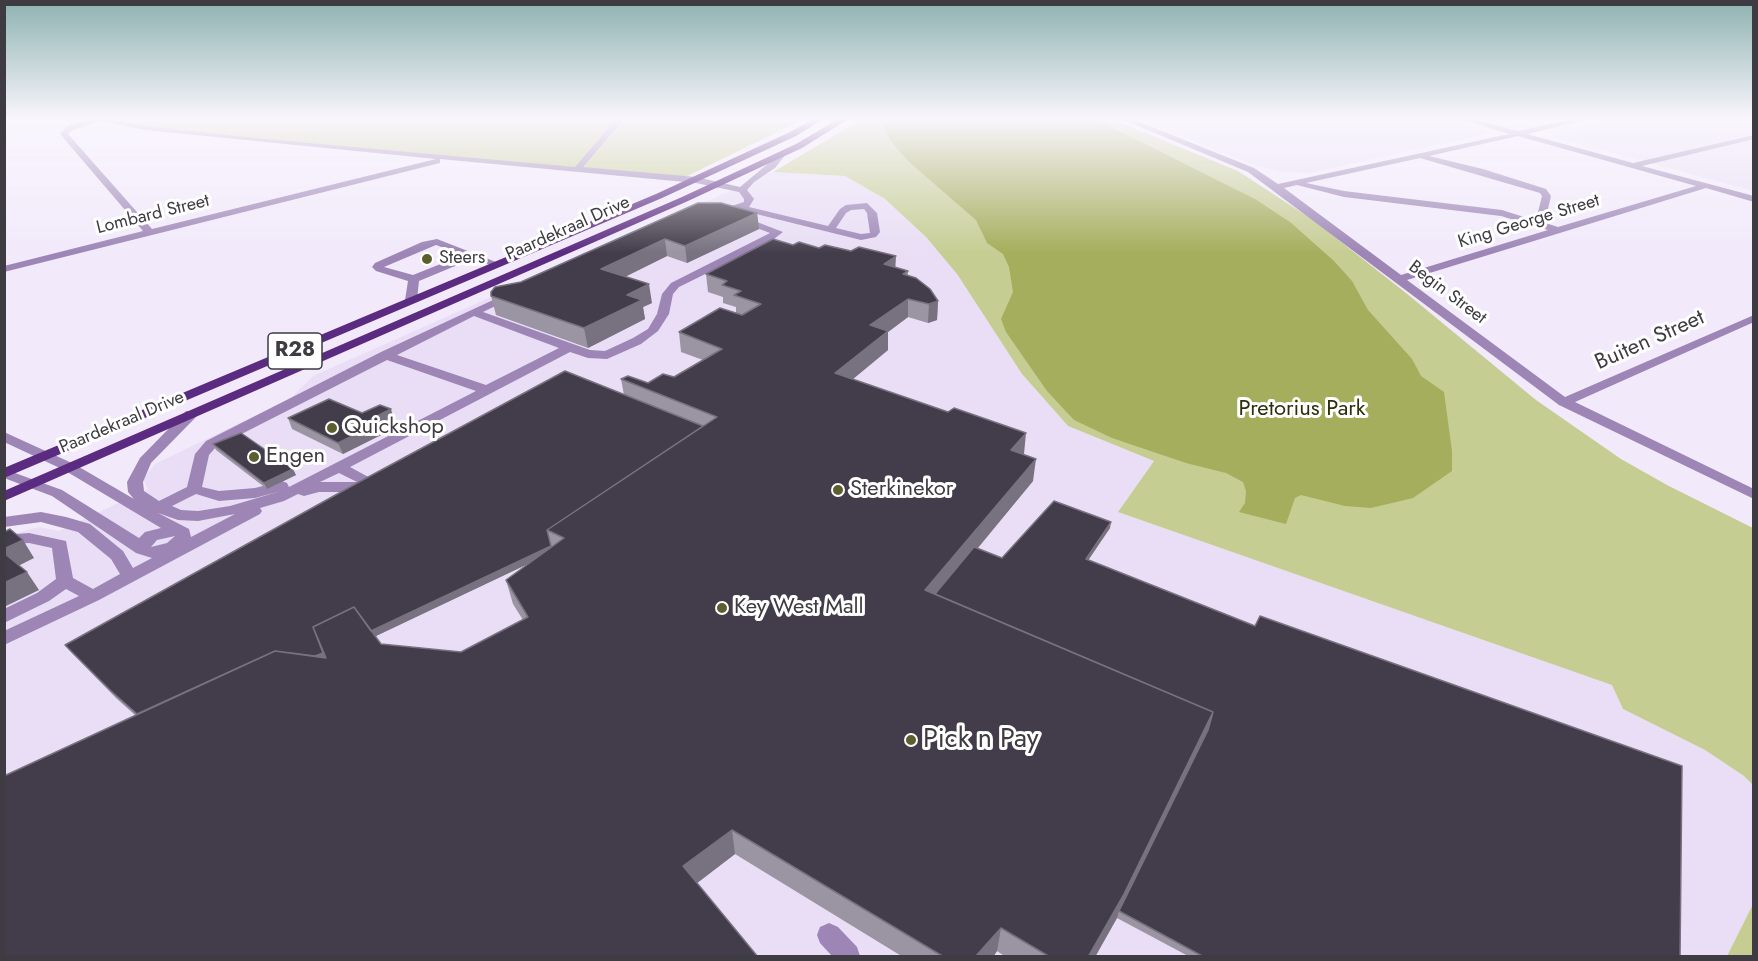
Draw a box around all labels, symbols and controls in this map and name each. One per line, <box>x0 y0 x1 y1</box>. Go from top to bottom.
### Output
street label: King George Street <box>1456 190 1602 254</box>
street label: Lombard Street <box>94 191 212 239</box>
street label: Paardekraal Drive <box>503 192 633 266</box>
place label: Steers <box>439 248 485 270</box>
marker: Steers <box>420 252 434 266</box>
street label: Begin Street <box>1404 257 1490 329</box>
street label: Buiten Street <box>1591 305 1709 377</box>
road number: R28 <box>268 333 322 369</box>
street label: Paardekraal Drive <box>56 387 188 459</box>
park label: Pretorius Park <box>1239 397 1365 423</box>
place label: Quickshop <box>344 415 444 441</box>
marker: Quickshop <box>325 421 339 435</box>
place label: Engen <box>266 444 325 470</box>
marker: Engen <box>247 450 261 464</box>
place label: Sterkinekor <box>850 477 953 503</box>
marker: Sterkinekor <box>831 483 845 497</box>
place label: Key West Mall <box>734 595 864 621</box>
marker: Key West Mall <box>715 601 729 615</box>
place label: Pick n Pay <box>923 724 1039 756</box>
marker: Pick n Pay <box>904 733 918 747</box>

